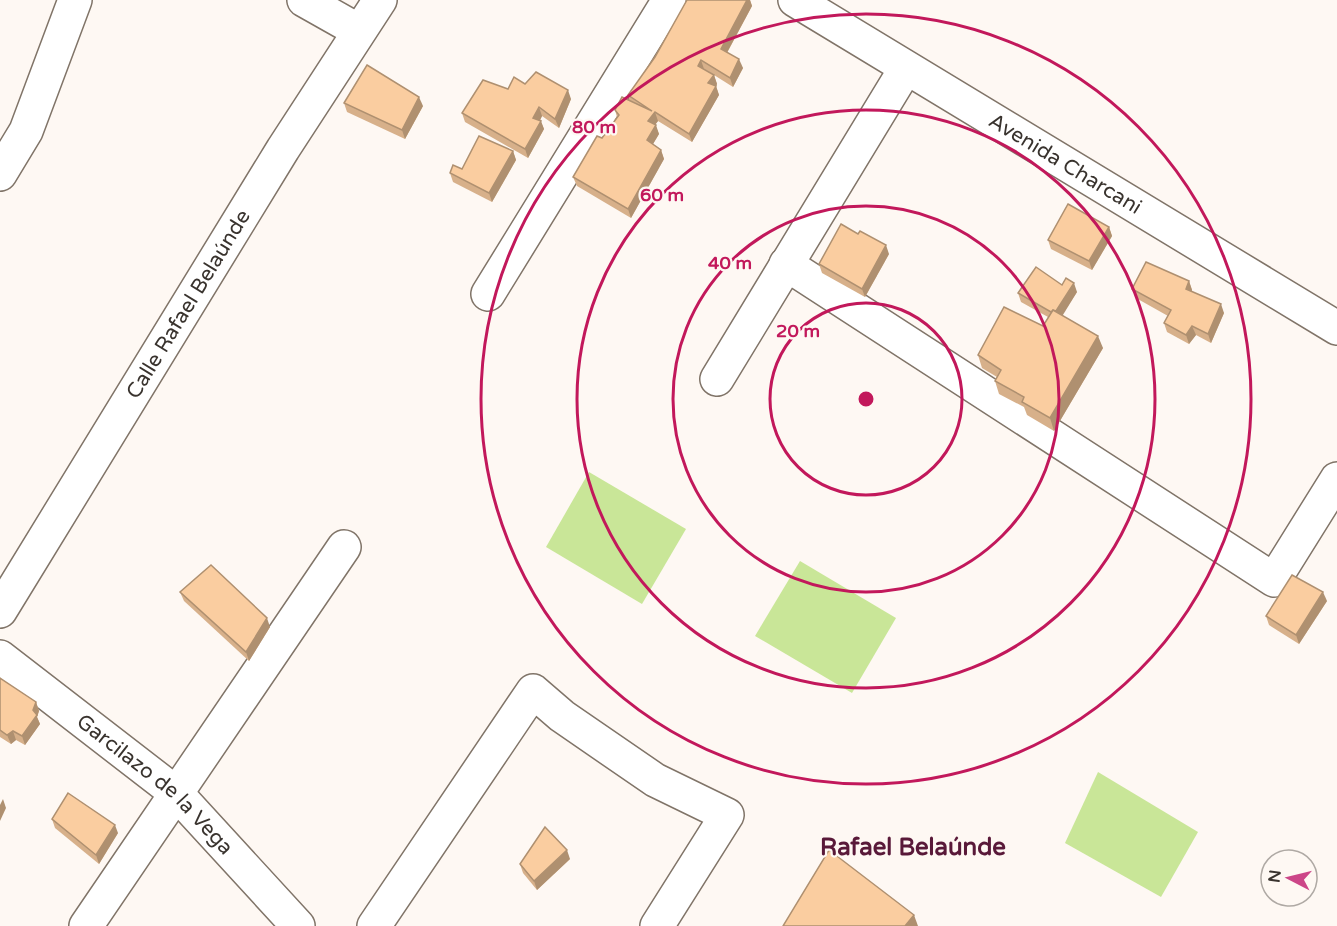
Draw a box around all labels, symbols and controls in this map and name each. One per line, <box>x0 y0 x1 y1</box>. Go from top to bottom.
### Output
street label: Avenida Charcani <box>984 108 1146 220</box>
text: 80 m <box>572 116 616 138</box>
text: 60 m <box>640 184 684 206</box>
street label: Calle Rafael Belaúnde <box>121 205 256 403</box>
text: 40 m <box>708 252 752 274</box>
text: 20 m <box>776 320 820 342</box>
centre of rings <box>856 389 876 409</box>
street label: Garcilazo de la Vega <box>72 709 238 860</box>
district label: Rafael Belaúnde <box>820 833 1006 862</box>
north arrow <box>1259 848 1319 908</box>
text: N <box>1264 869 1286 884</box>

